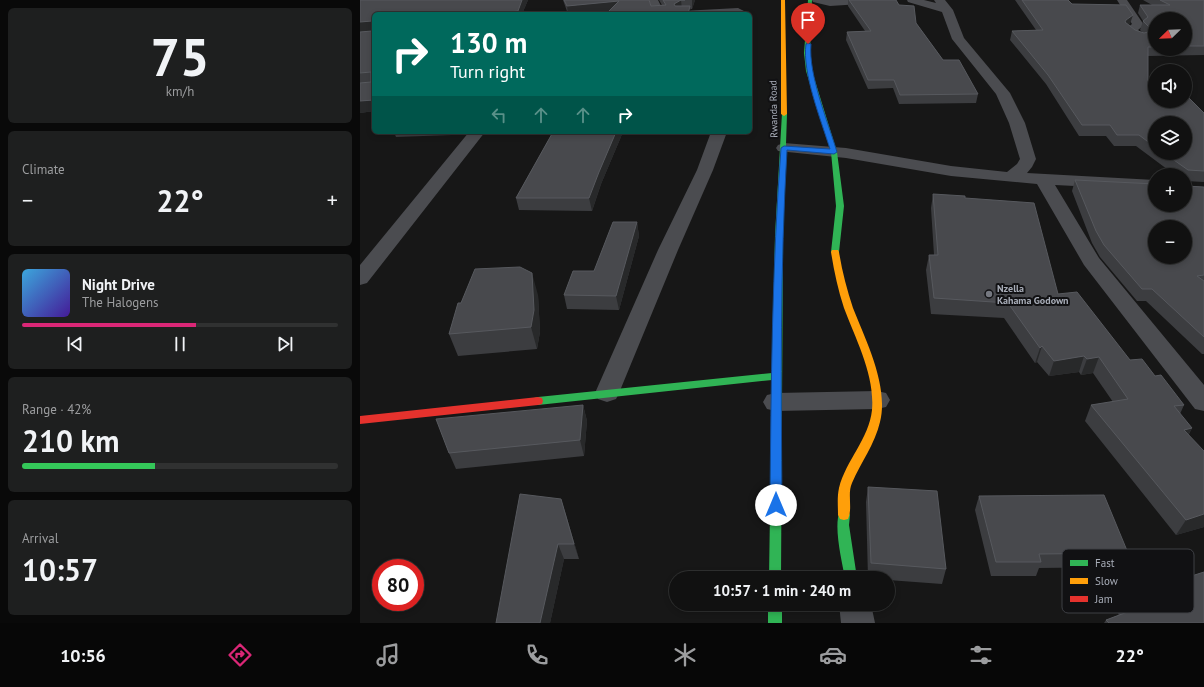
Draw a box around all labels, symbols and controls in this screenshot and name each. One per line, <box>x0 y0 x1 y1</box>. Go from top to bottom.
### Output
pin <box>791 3 825 44</box>
icon: arrive <box>797 9 819 31</box>
north arrow <box>1148 12 1192 56</box>
map controls <box>1148 12 1192 264</box>
text: 75 <box>151 23 209 90</box>
text: 130 m <box>450 24 527 61</box>
icon: right <box>384 28 436 80</box>
text: Turn right <box>450 60 525 83</box>
button: sound <box>1148 64 1192 108</box>
street label: Rwanda Road <box>766 80 781 138</box>
text: km/h <box>166 83 194 100</box>
icon: left <box>488 104 510 126</box>
icon: ahead <box>530 104 552 126</box>
icon: ahead <box>572 104 594 126</box>
icon: right <box>614 104 636 126</box>
button: layers <box>1148 116 1192 160</box>
text: Climate <box>22 161 65 178</box>
button: + <box>1148 168 1192 212</box>
text: 22° <box>156 181 204 220</box>
text: − <box>22 186 33 214</box>
text: + <box>327 186 338 214</box>
button: − <box>1148 220 1192 264</box>
text: Night Drive <box>82 275 155 294</box>
place label: Nzella Kahama Godown <box>997 282 1069 307</box>
marker: Nzella Kahama Godown <box>984 289 994 299</box>
text: The Halogens <box>82 294 159 311</box>
icon: previous <box>64 333 86 355</box>
icon: pause <box>169 333 191 355</box>
icon: next <box>274 333 296 355</box>
text: Range · 42% <box>22 401 91 418</box>
text: 210 km <box>22 421 120 460</box>
position arrow <box>755 484 797 526</box>
text: Arrival <box>22 530 58 547</box>
legend <box>1062 549 1194 613</box>
text: 10:57 <box>22 550 98 589</box>
text: Fast <box>1095 556 1115 570</box>
speed limit sign: 80 <box>372 559 424 611</box>
text: Slow <box>1095 574 1118 588</box>
text: 10:57 · 1 min · 240 m <box>713 581 851 600</box>
text: Jam <box>1094 592 1113 606</box>
icon: directions <box>226 641 254 669</box>
icon: music <box>374 641 402 669</box>
icon: phone <box>523 641 551 669</box>
icon: climate <box>671 641 699 669</box>
icon: car <box>819 641 847 669</box>
icon: filters <box>967 641 995 669</box>
text: 10:56 <box>60 644 106 667</box>
text: 22° <box>1116 644 1144 667</box>

